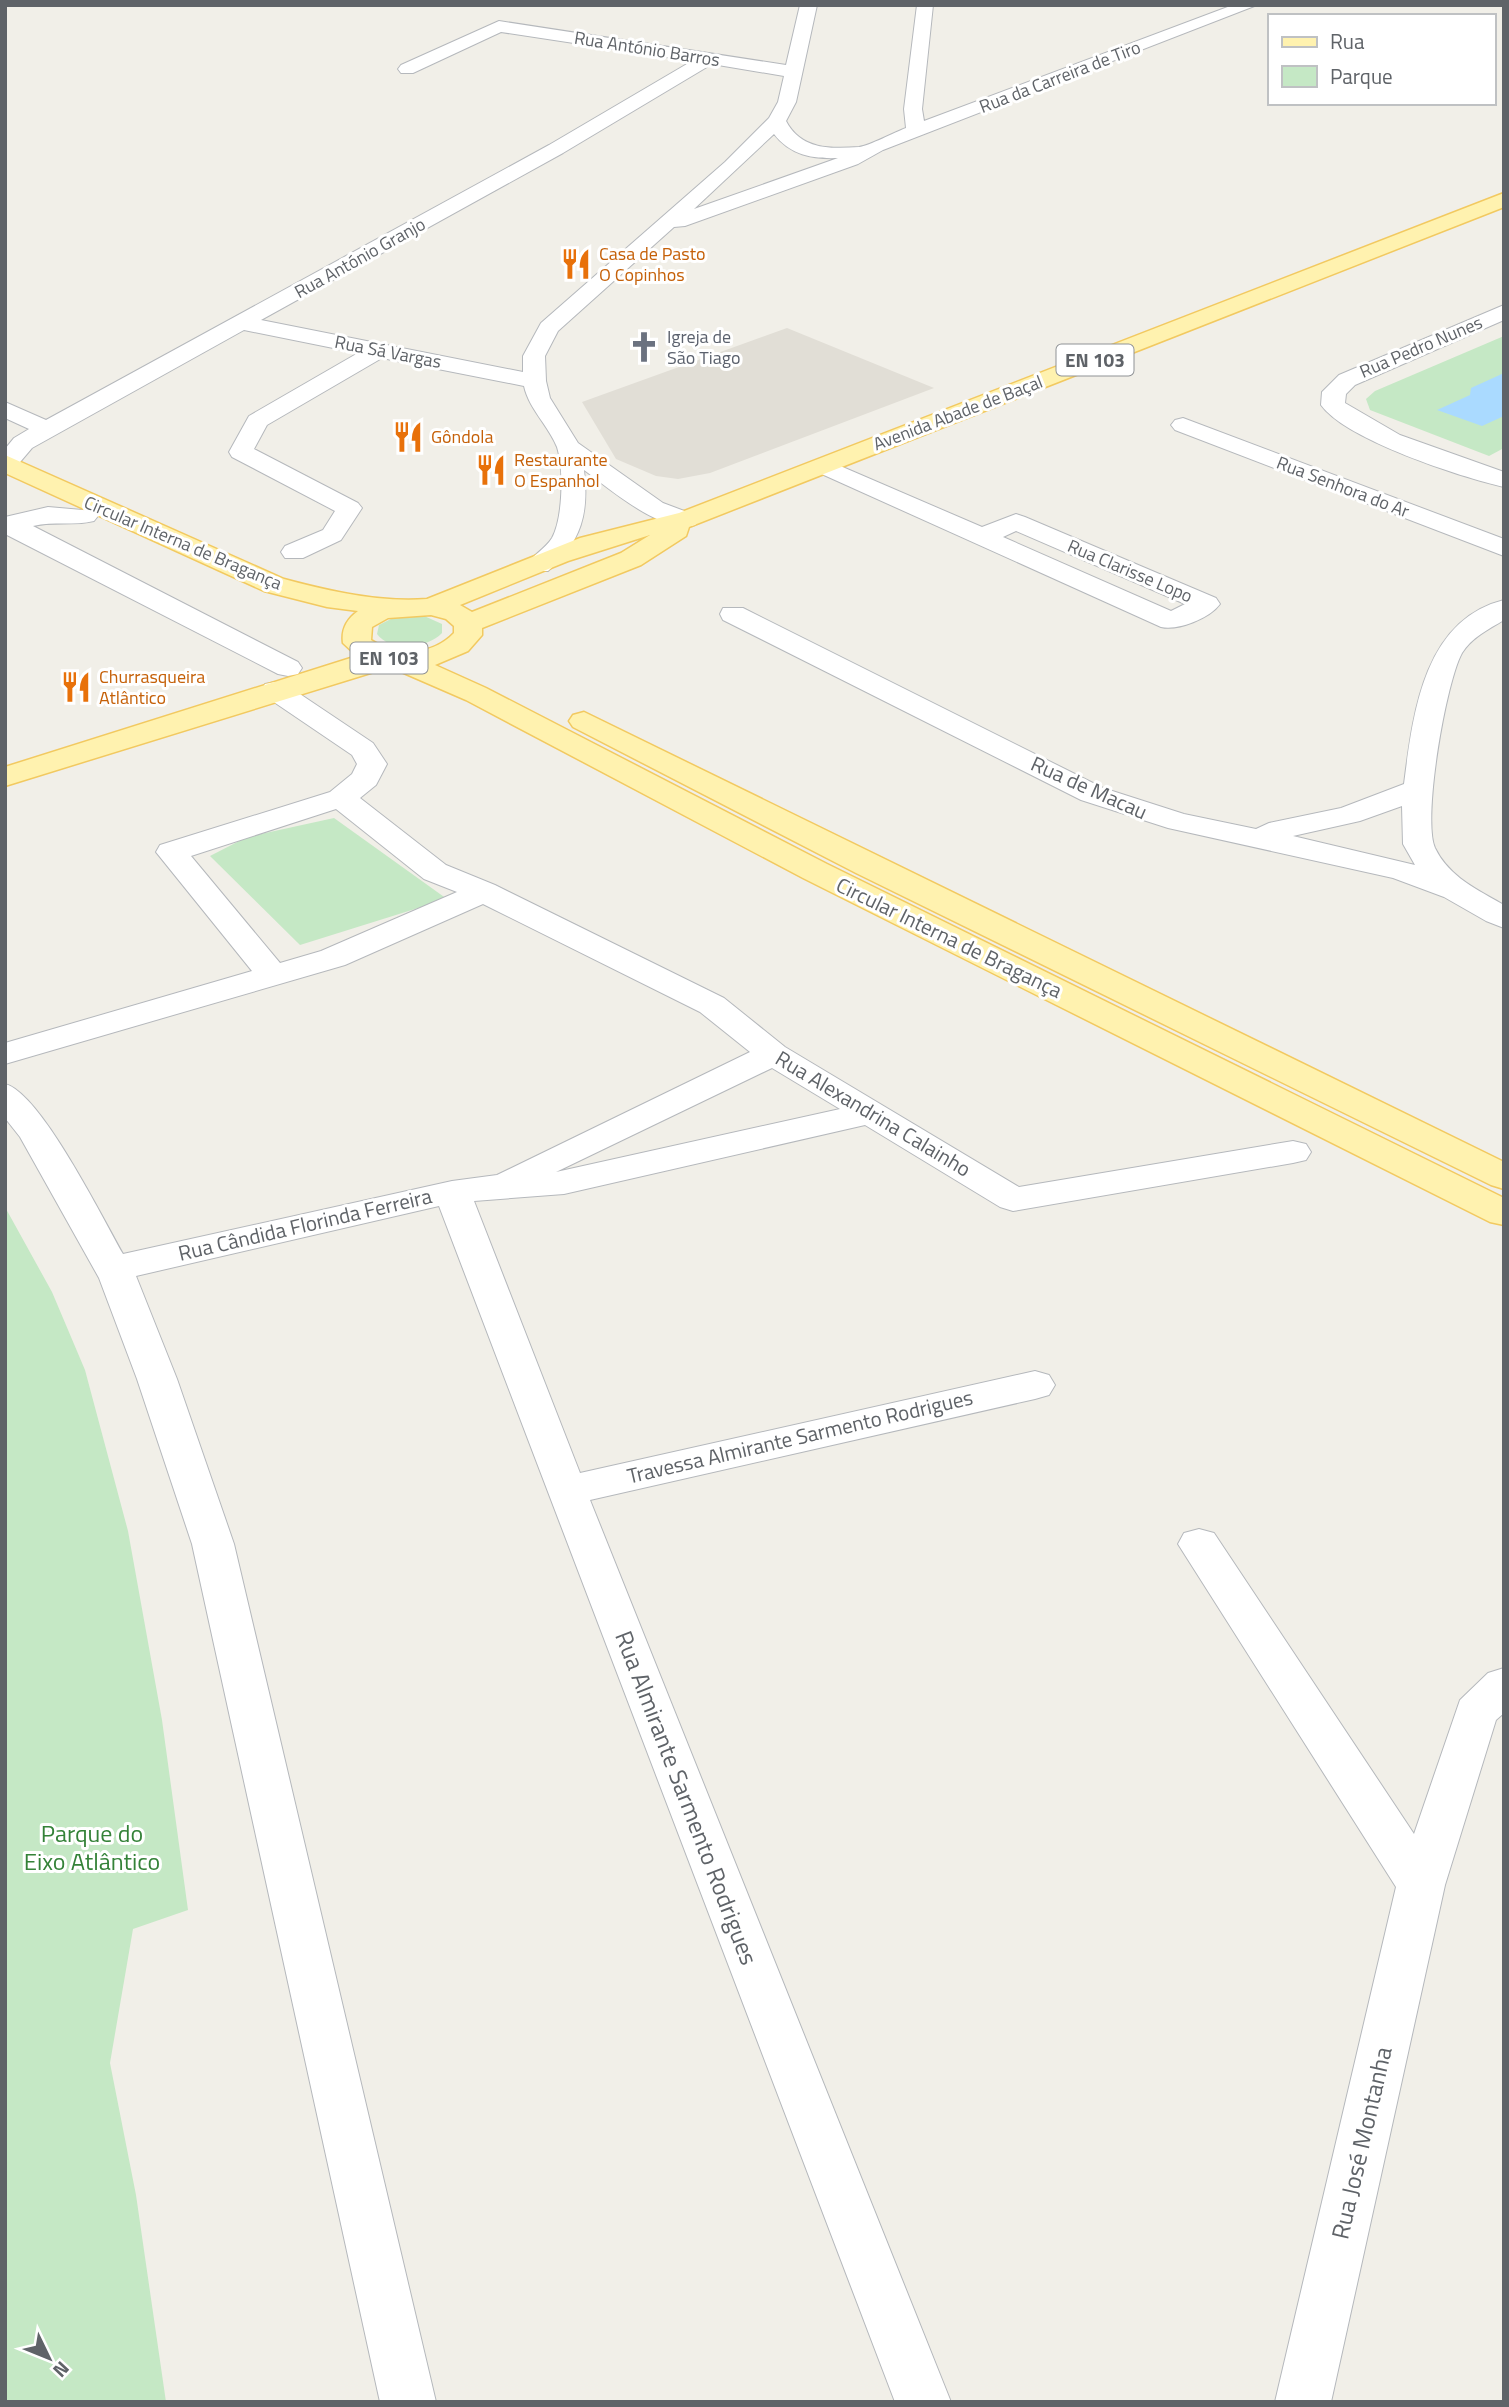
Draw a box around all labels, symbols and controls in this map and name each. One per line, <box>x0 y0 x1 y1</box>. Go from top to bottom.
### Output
legend <box>1268 14 1495 105</box>
street label: Rua António Barros <box>572 24 722 73</box>
text: Rua <box>1330 25 1365 57</box>
street label: Rua da Carreira de Tiro <box>975 33 1144 120</box>
text: Parque <box>1330 60 1393 92</box>
street label: Rua António Granjo <box>289 210 430 305</box>
place label: Casa de Pasto O Copinhos <box>599 240 706 288</box>
restaurant icon: Casa de Pasto O Copinhos <box>559 247 593 281</box>
street label: Rua Pedro Nunes <box>1355 308 1486 385</box>
place label: Igreja de São Tiago <box>667 323 740 371</box>
street label: Rua Sá Vargas <box>332 328 444 375</box>
church icon: Igreja de São Tiago <box>627 330 661 364</box>
road number: EN 103 <box>1056 344 1134 376</box>
street label: Avenida Abade de Baçal <box>869 368 1046 457</box>
restaurant icon: Gôndola <box>391 420 425 454</box>
place label: Gôndola <box>431 423 493 450</box>
place label: Restaurante O Espanhol <box>514 446 608 494</box>
street label: Rua Senhora do Ar <box>1273 449 1414 524</box>
restaurant icon: Restaurante O Espanhol <box>474 453 508 487</box>
street label: Circular Interna de Bragança <box>80 489 286 597</box>
street label: Rua Clarisse Lopo <box>1063 532 1197 609</box>
road number: EN 103 <box>350 642 428 674</box>
place label: Churrasqueira Atlântico <box>99 663 205 711</box>
restaurant icon: Churrasqueira Atlântico <box>59 670 93 704</box>
street label: Rua de Macau <box>1026 747 1153 827</box>
street label: Circular Interna de Bragança <box>831 868 1068 1006</box>
street label: Rua Alexandrina Calainho <box>770 1042 977 1184</box>
street label: Rua Cândida Florinda Ferreira <box>175 1179 435 1269</box>
street label: Travessa Almirante Sarmento Rodrigues <box>624 1381 976 1491</box>
street label: Rua Almirante Sarmento Rodrigues <box>606 1625 767 1970</box>
park label: Parque do Eixo Atlântico <box>24 1815 160 1879</box>
street label: Rua José Montanha <box>1321 2043 1401 2243</box>
north arrow <box>14 2323 84 2393</box>
text: N <box>47 2355 77 2385</box>

